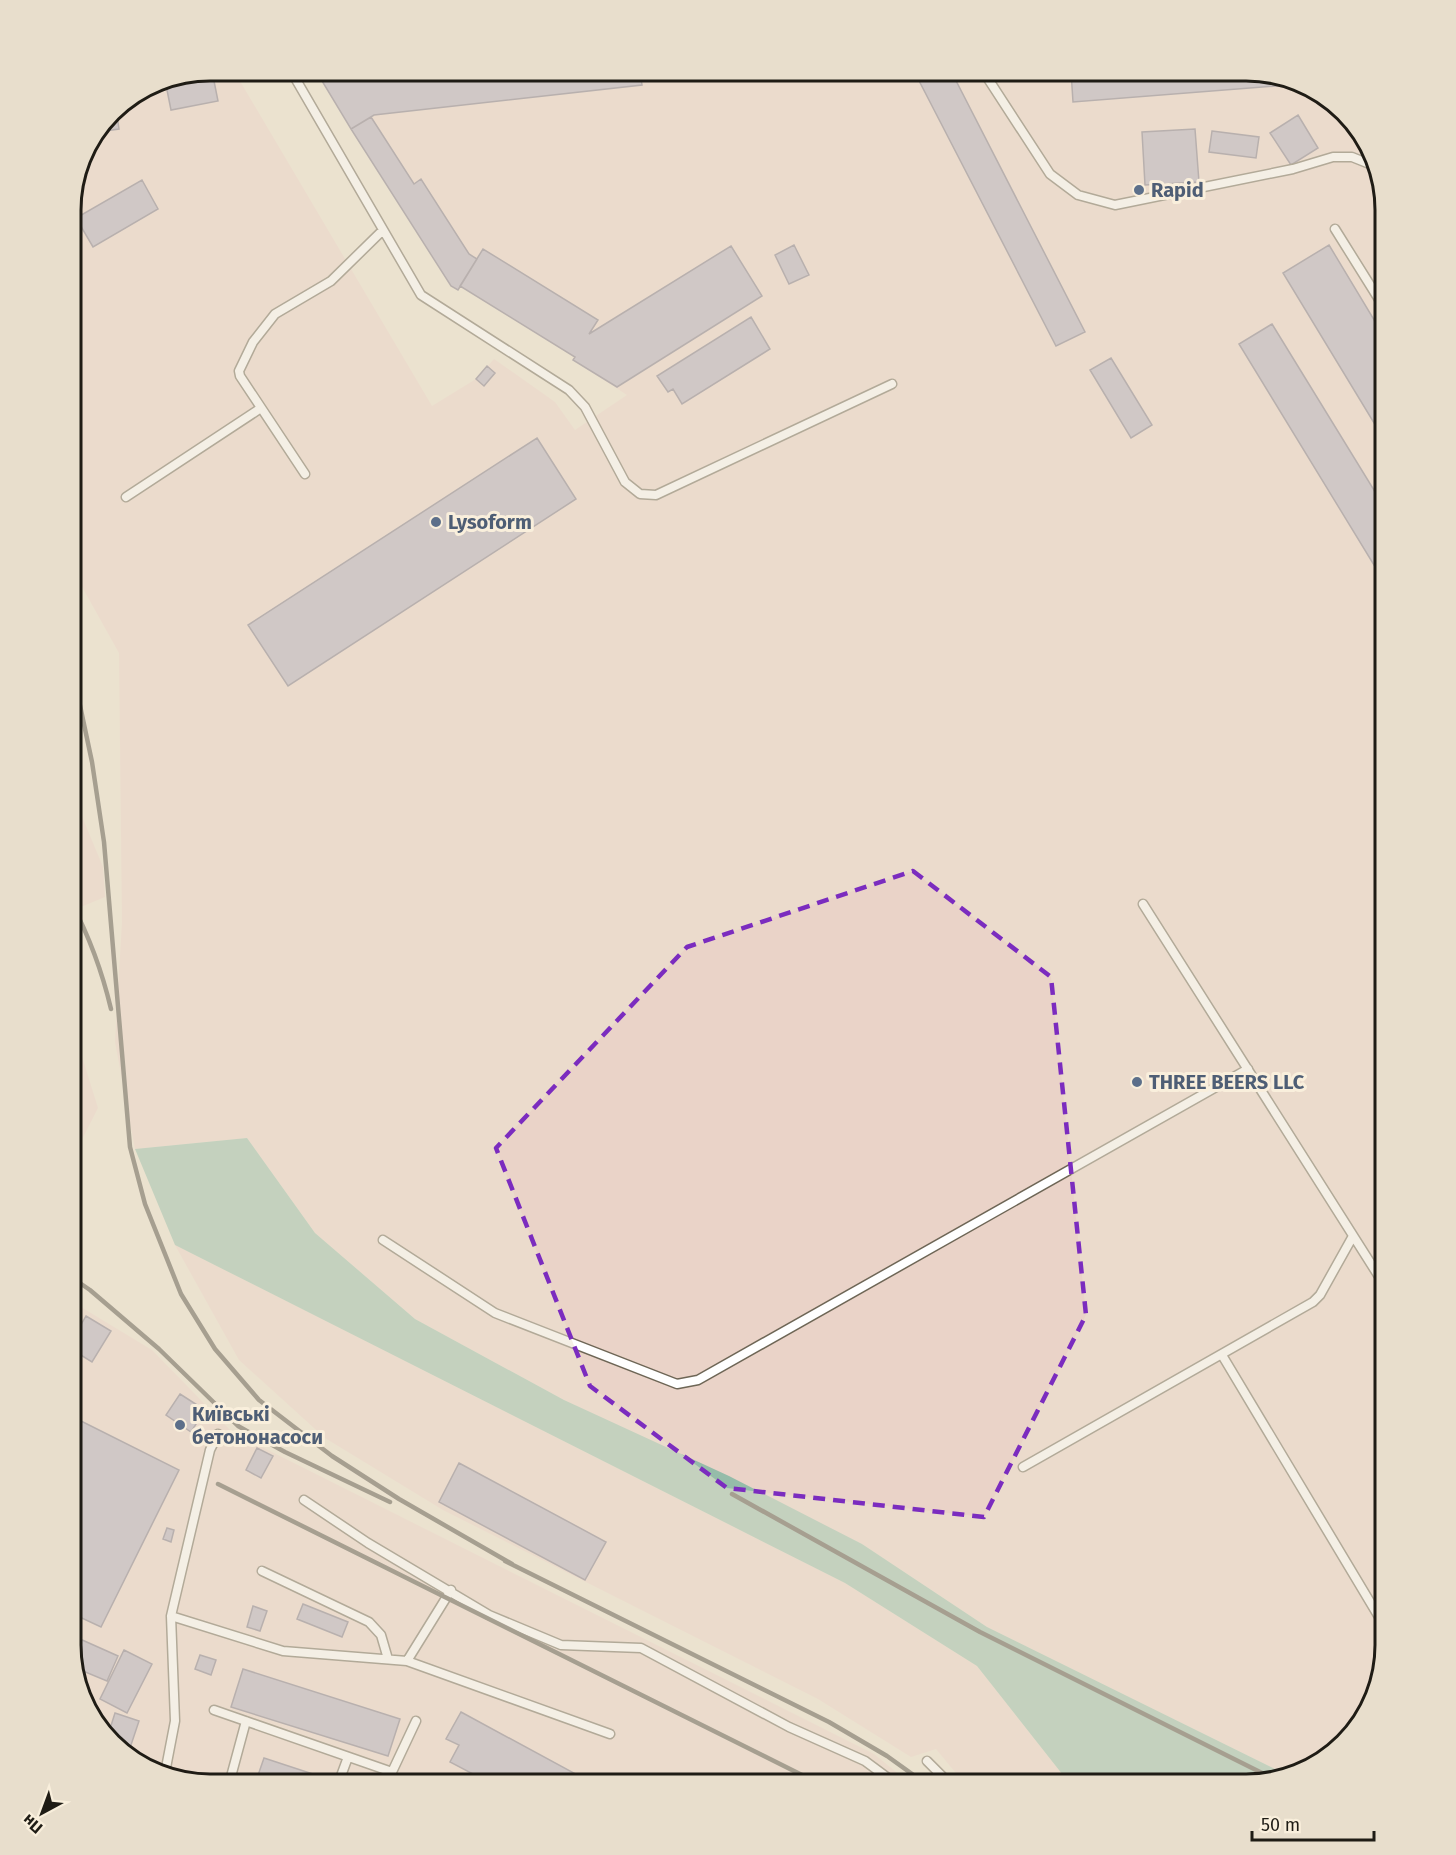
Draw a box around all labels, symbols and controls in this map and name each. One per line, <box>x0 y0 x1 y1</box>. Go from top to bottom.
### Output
place label: Rapid <box>1151 178 1204 202</box>
marker: Rapid <box>1132 183 1146 197</box>
place label: Lysoform <box>448 510 532 534</box>
marker: Lysoform <box>429 515 443 529</box>
place label: THREE BEERS LLC <box>1149 1070 1305 1094</box>
marker: THREE BEERS LLC <box>1130 1075 1144 1089</box>
place label: Київські бетононасоси <box>192 1402 323 1449</box>
marker: Київські бетононасоси <box>173 1418 187 1432</box>
north arrow <box>12 1783 72 1843</box>
scale bar <box>1252 1804 1374 1842</box>
text: Пн <box>19 1810 46 1838</box>
text: 50 m <box>1261 1814 1300 1836</box>

